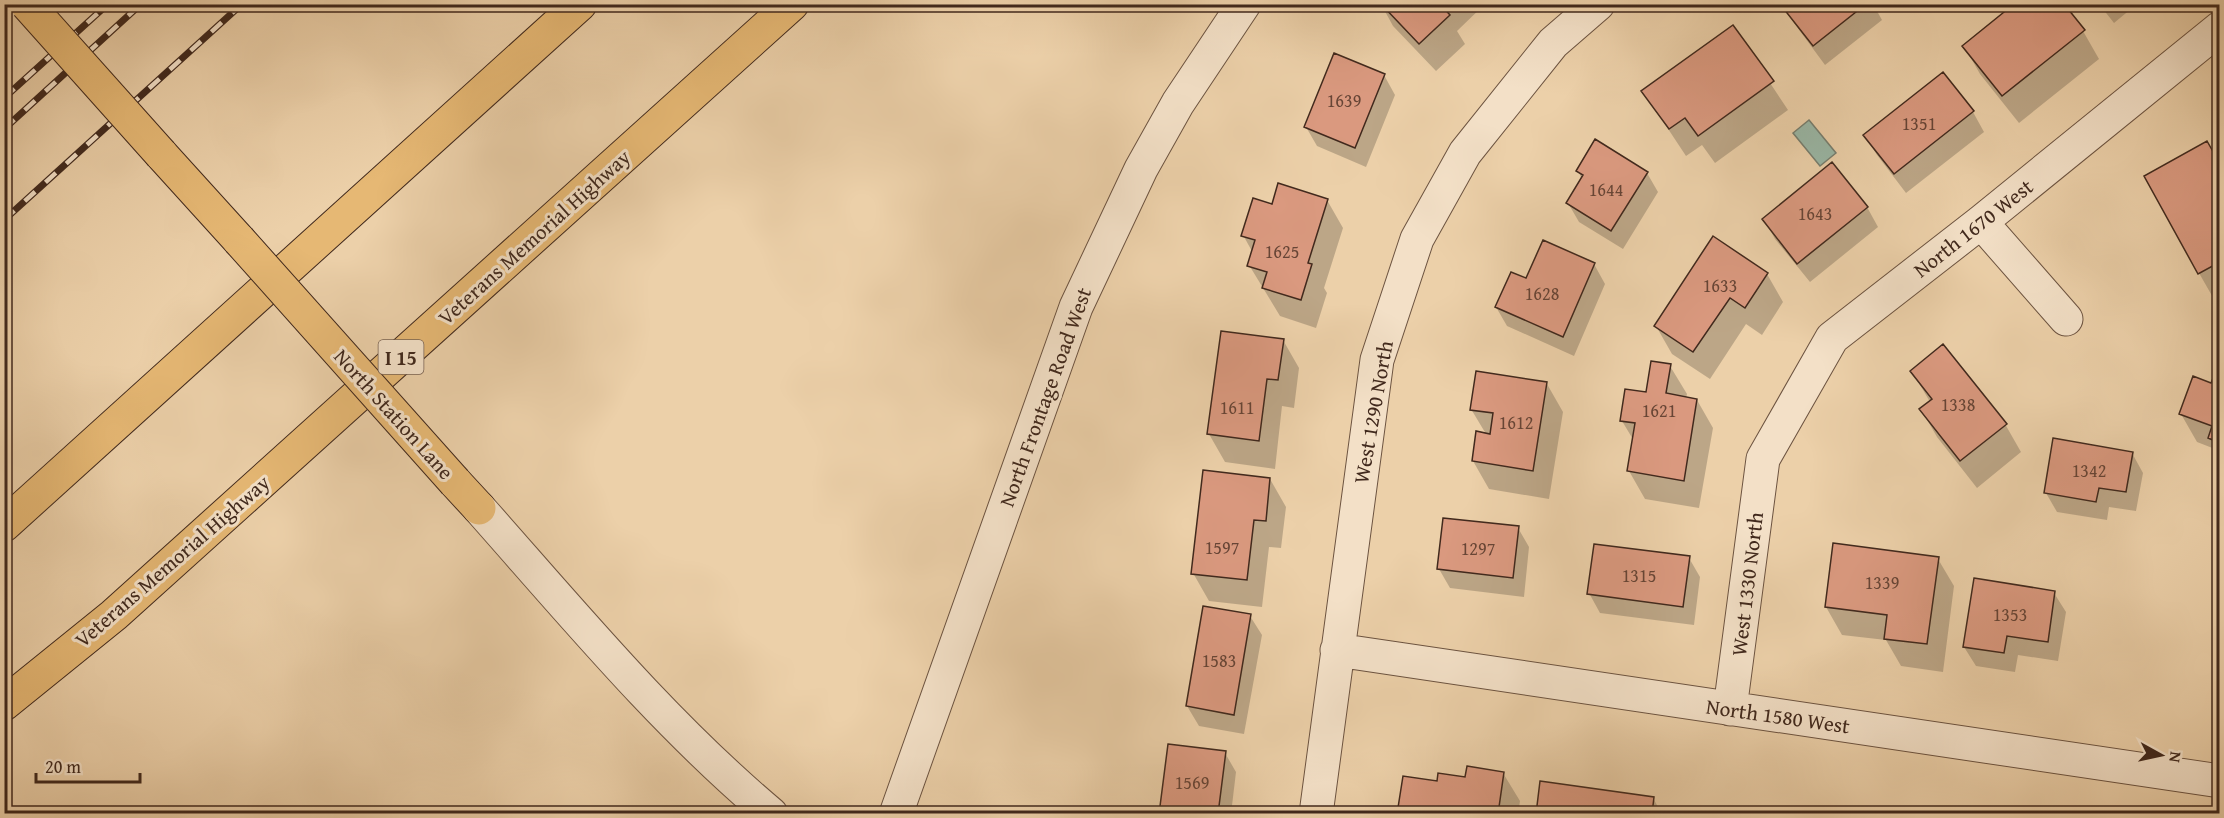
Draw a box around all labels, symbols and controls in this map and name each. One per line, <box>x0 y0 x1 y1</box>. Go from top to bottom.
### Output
house number: 1639 <box>1327 87 1361 114</box>
house number: 1351 <box>1902 110 1936 137</box>
street label: Veterans Memorial Highway <box>431 142 638 332</box>
street label: North 1670 West <box>1906 171 2040 285</box>
house number: 1644 <box>1589 176 1623 203</box>
house number: 1643 <box>1798 200 1832 227</box>
house number: 1625 <box>1265 238 1299 265</box>
house number: 1633 <box>1703 272 1737 299</box>
house number: 1628 <box>1525 280 1559 307</box>
street label: North Frontage Road West <box>991 282 1099 511</box>
street label: West 1290 North <box>1345 338 1401 486</box>
road number: I 15 <box>378 340 424 374</box>
street label: North Station Lane <box>327 342 461 486</box>
house number: 1338 <box>1941 391 1975 418</box>
house number: 1611 <box>1220 394 1254 421</box>
house number: 1621 <box>1642 397 1676 424</box>
house number: 1612 <box>1499 409 1533 436</box>
house number: 1342 <box>2072 457 2106 484</box>
street label: Veterans Memorial Highway <box>68 467 277 655</box>
street label: West 1330 North <box>1723 510 1771 658</box>
house number: 1597 <box>1205 534 1239 561</box>
house number: 1297 <box>1461 535 1495 562</box>
house number: 1315 <box>1622 562 1656 589</box>
house number: 1339 <box>1865 569 1899 596</box>
house number: 1353 <box>1993 601 2027 628</box>
house number: 1583 <box>1202 647 1236 674</box>
street label: North 1580 West <box>1704 691 1852 741</box>
north arrow <box>2131 725 2191 785</box>
scale bar <box>36 746 140 784</box>
text: N <box>2163 750 2188 764</box>
text: 20 m <box>45 753 81 780</box>
house number: 1569 <box>1175 769 1209 796</box>

